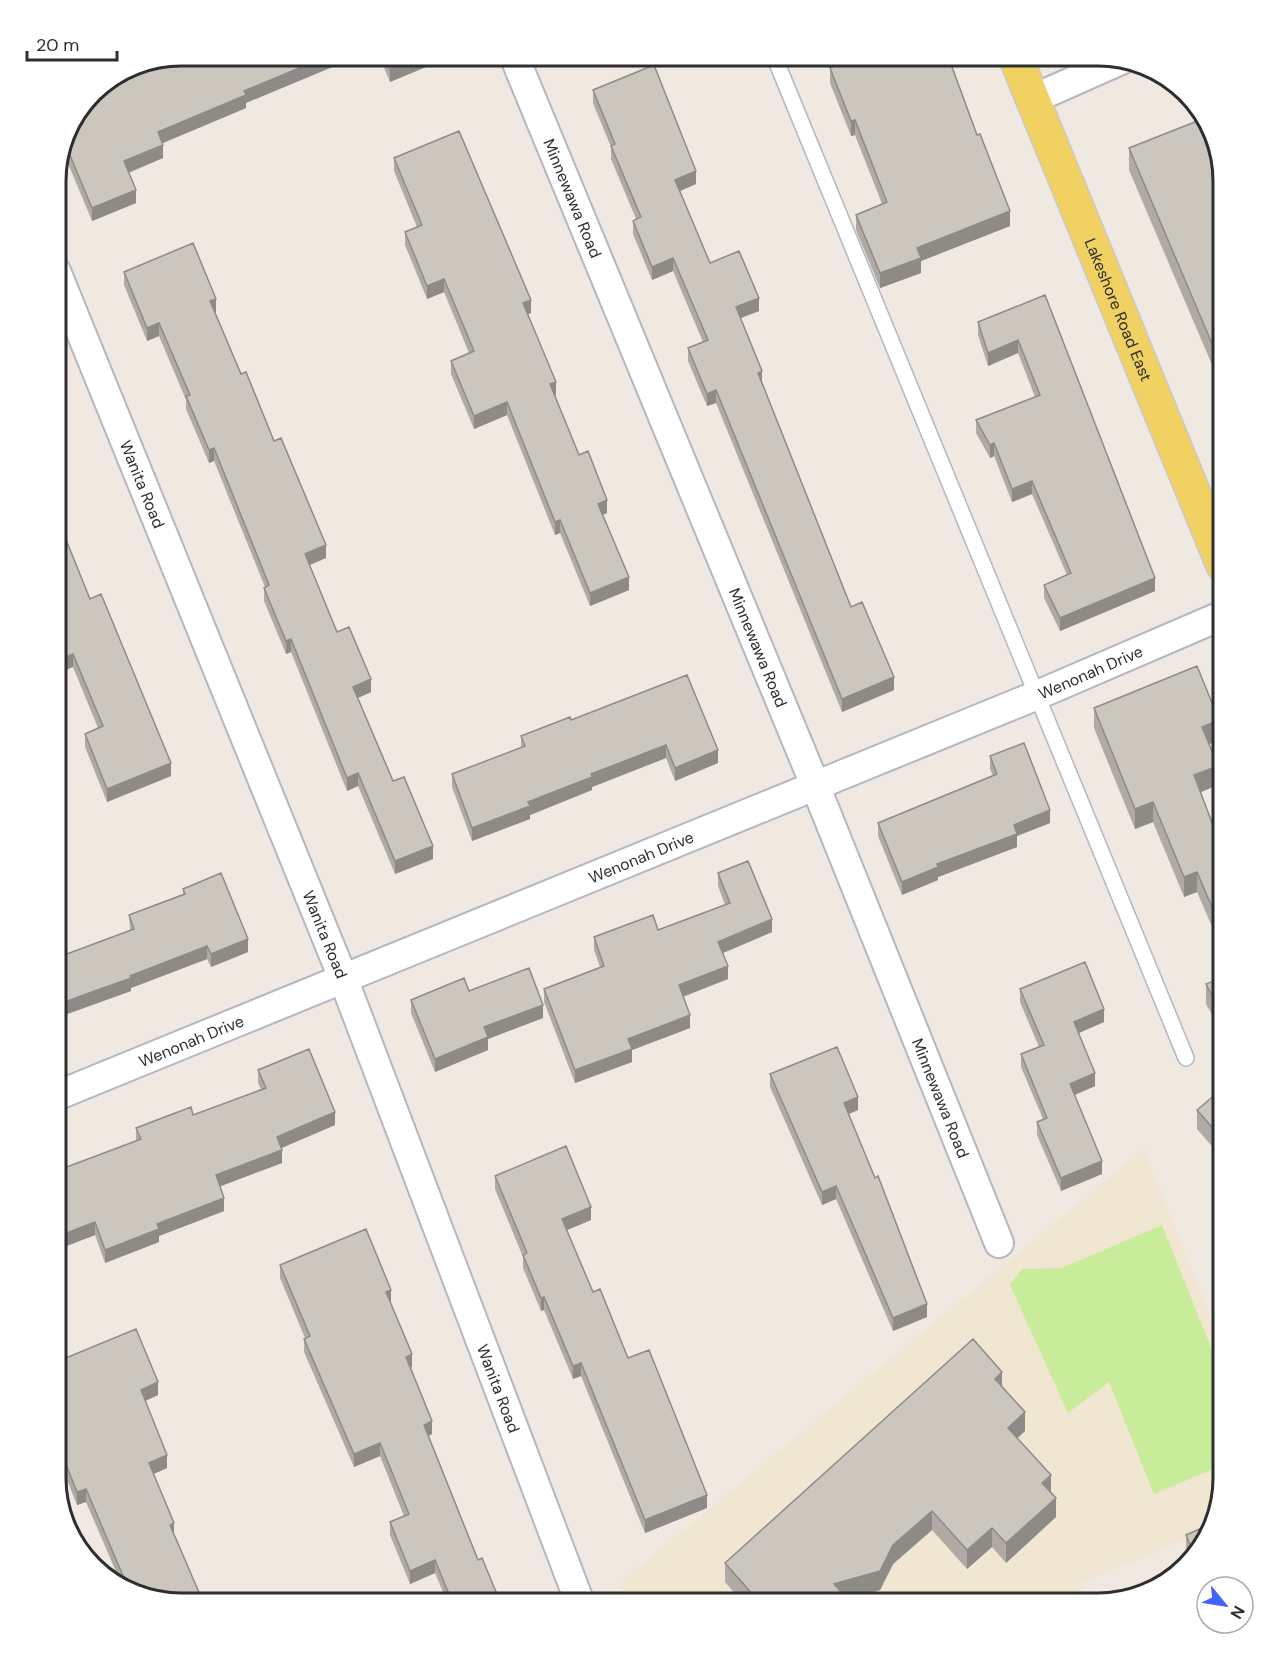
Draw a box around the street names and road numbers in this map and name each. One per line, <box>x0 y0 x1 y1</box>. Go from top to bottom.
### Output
street label: Minnewawa Road <box>538 136 606 261</box>
street label: Lakeshore Road East <box>1080 235 1157 385</box>
street label: Wanita Road <box>115 437 169 531</box>
street label: Minnewawa Road <box>724 585 792 711</box>
street label: Wenonah Drive <box>1035 641 1146 704</box>
street label: Wenonah Drive <box>586 827 697 888</box>
street label: Wanita Road <box>298 888 352 982</box>
street label: Wenonah Drive <box>136 1010 247 1072</box>
street label: Minnewawa Road <box>907 1035 974 1161</box>
street label: Wanita Road <box>472 1341 524 1436</box>

